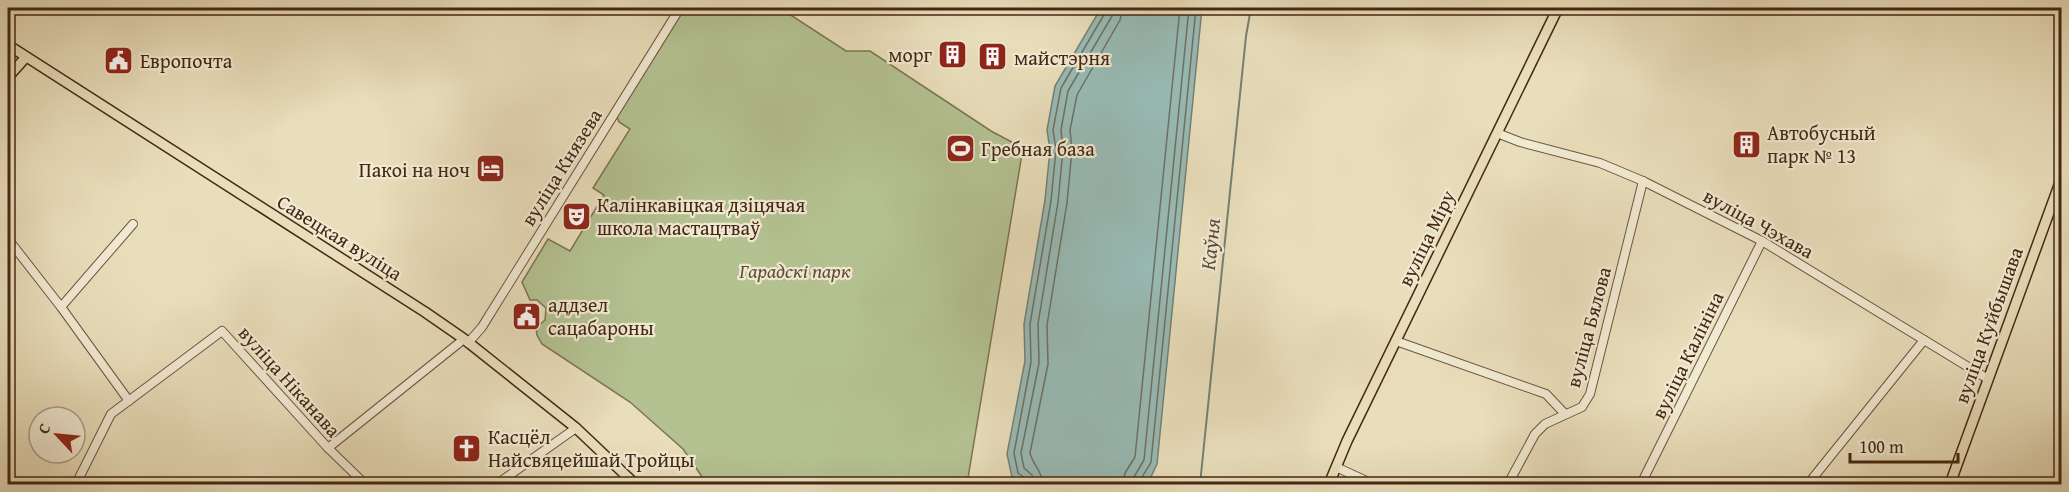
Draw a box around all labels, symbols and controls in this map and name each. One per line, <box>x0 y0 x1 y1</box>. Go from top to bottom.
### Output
building icon: морг <box>937 38 969 70</box>
place label: морг <box>888 40 933 69</box>
building icon: майстэрня <box>977 41 1009 73</box>
place label: майстэрня <box>1014 43 1110 72</box>
public building icon: Европочта <box>103 44 135 76</box>
place label: Европочта <box>140 46 233 75</box>
street label: вуліца Князева <box>513 102 609 231</box>
place label: Автобусный парк № 13 <box>1767 118 1876 170</box>
building icon: Автобусный парк № 13 <box>1730 128 1762 160</box>
sports icon: Гребная база <box>944 132 976 164</box>
place label: Гребная база <box>981 134 1095 163</box>
hotel icon: Пакоі на ноч <box>475 153 507 185</box>
place label: Пакоі на ноч <box>359 155 470 184</box>
street label: вуліца Чэхава <box>1698 181 1820 266</box>
street label: вуліца Міру <box>1390 185 1462 291</box>
street label: Савецкая вуліца <box>272 187 409 287</box>
place label: Калінкавіцкая дзіцячая школа мастацтваў <box>597 190 805 242</box>
theatre icon: Калінкавіцкая дзіцячая школа мастацтваў <box>560 200 592 232</box>
water label: Каўня <box>1192 217 1228 271</box>
street label: вуліца Куйбышава <box>1946 242 2030 407</box>
park label: Гарадскі парк <box>738 256 851 285</box>
street label: вуліца Бялова <box>1558 263 1618 391</box>
street label: вуліца Калініна <box>1644 286 1731 424</box>
place label: аддзел сацабароны <box>548 290 654 342</box>
public building icon: аддзел сацабароны <box>511 300 543 332</box>
street label: вуліца Ніканава <box>232 319 348 444</box>
north arrow <box>27 405 87 465</box>
text: С <box>31 419 56 438</box>
place label: Касцёл Найсвяцейшай Тройцы <box>488 422 695 474</box>
scale bar <box>1850 426 1958 464</box>
church icon: Касцёл Найсвяцейшай Тройцы <box>451 432 483 464</box>
text: 100 m <box>1859 433 1904 460</box>

